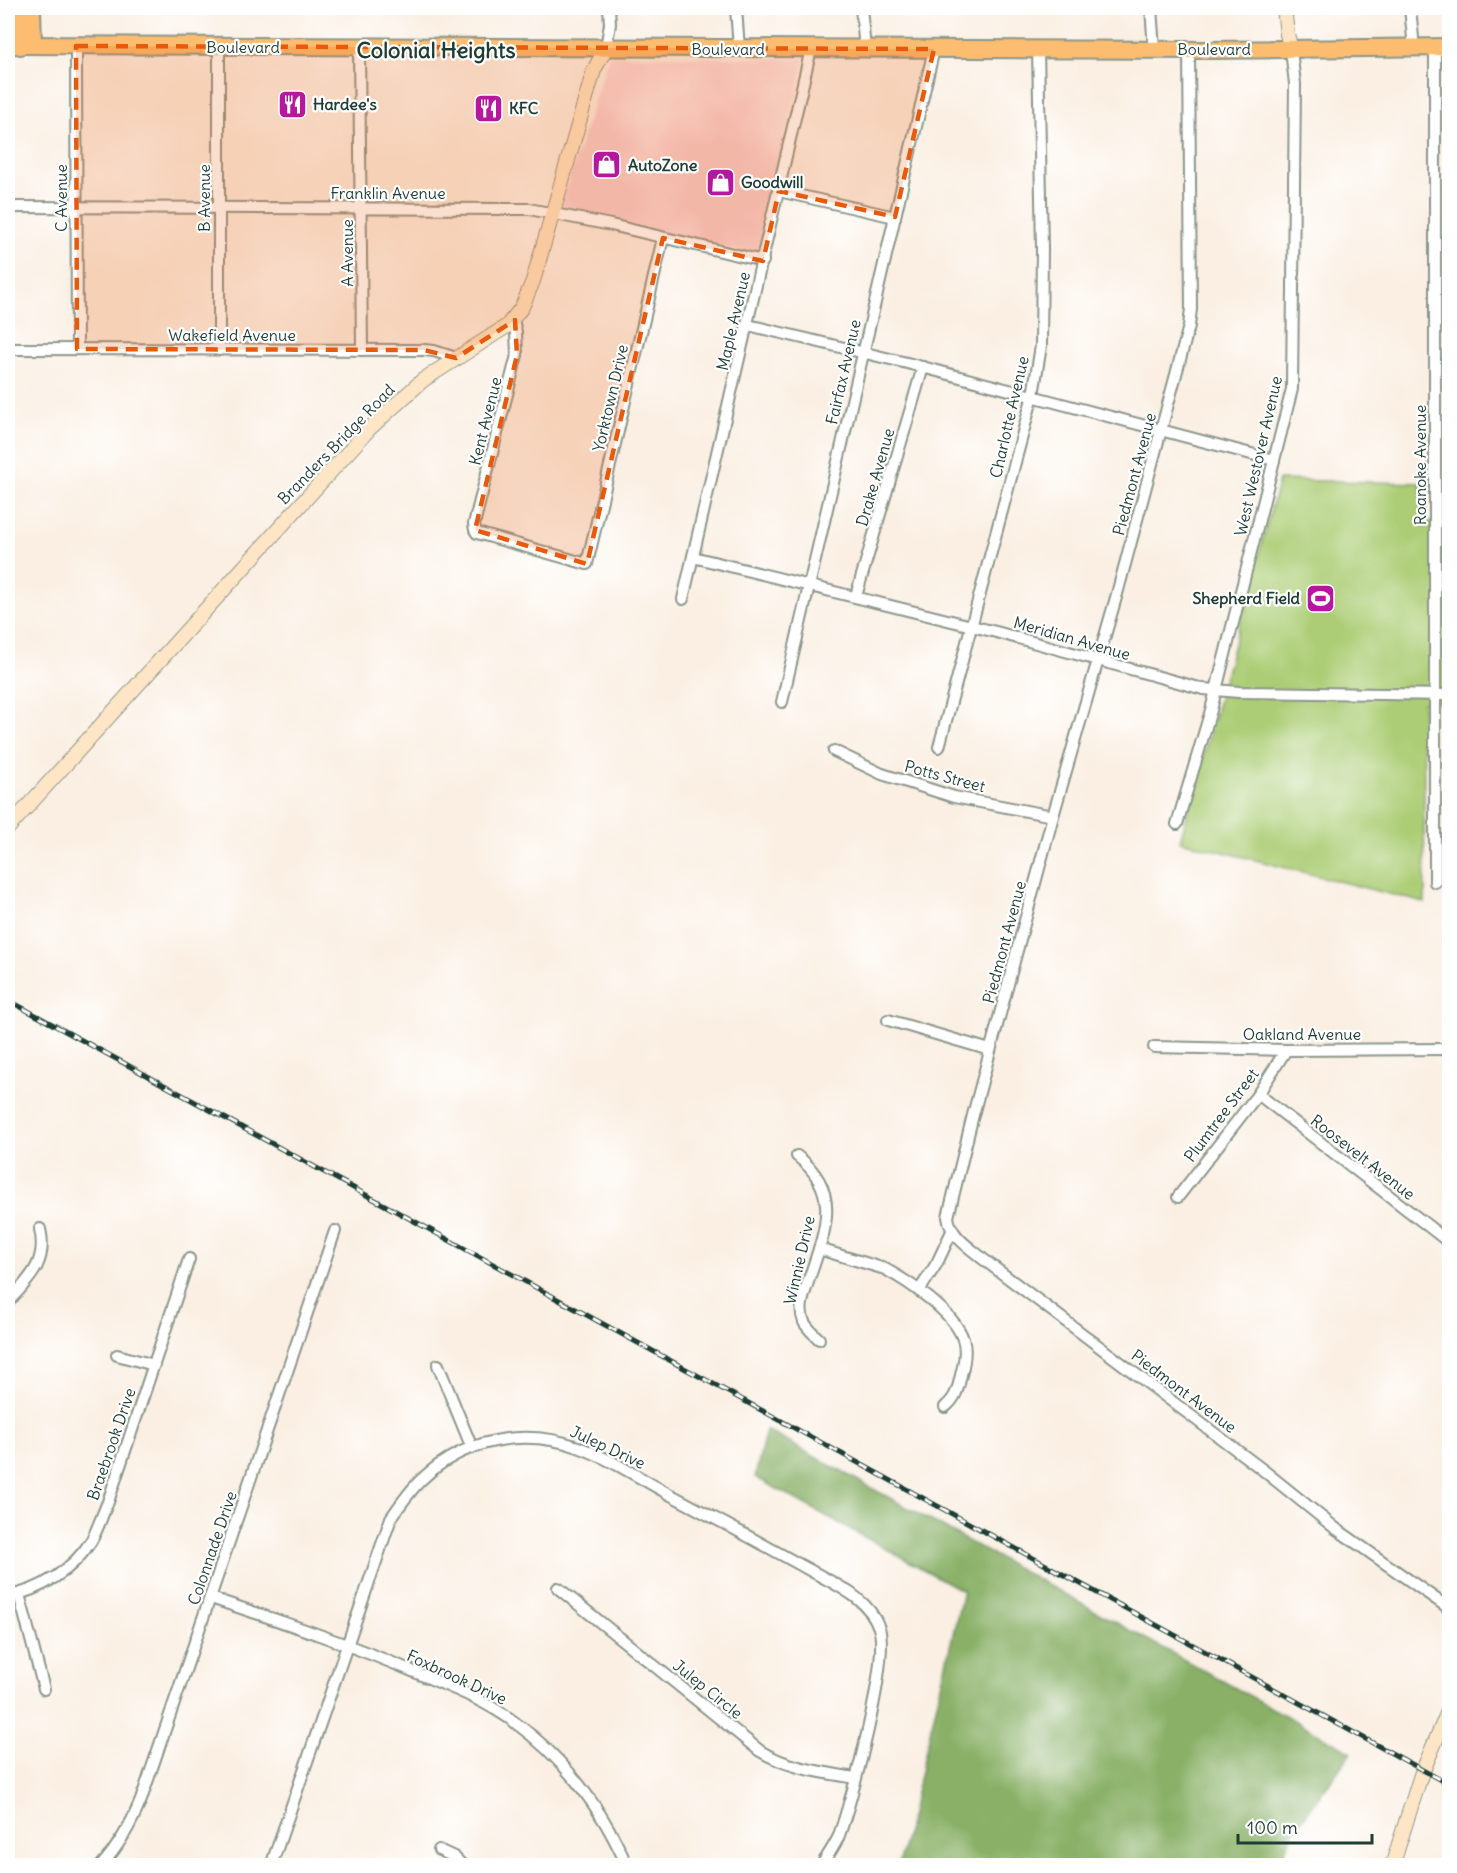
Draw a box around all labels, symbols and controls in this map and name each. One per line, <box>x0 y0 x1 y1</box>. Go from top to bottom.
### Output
district label: Colonial Heights <box>357 36 515 64</box>
street label: Boulevard <box>206 37 280 57</box>
street label: Boulevard <box>691 39 765 59</box>
street label: Boulevard <box>1177 39 1251 59</box>
restaurant icon: Hardee's <box>276 88 308 120</box>
restaurant icon: KFC <box>472 92 504 124</box>
place label: Hardee's <box>313 94 377 114</box>
place label: KFC <box>509 98 539 118</box>
shop icon: AutoZone <box>591 149 623 181</box>
place label: AutoZone <box>628 155 698 175</box>
street label: C Avenue <box>51 164 71 232</box>
street label: B Avenue <box>194 164 214 232</box>
shop icon: Goodwill <box>704 166 736 198</box>
place label: Goodwill <box>741 172 803 192</box>
street label: Franklin Avenue <box>330 183 446 203</box>
street label: A Avenue <box>337 219 357 287</box>
street label: Maple Avenue <box>712 270 754 372</box>
street label: Fairfax Avenue <box>821 318 865 426</box>
street label: Wakefield Avenue <box>168 325 296 345</box>
street label: Yorktown Drive <box>588 342 632 454</box>
street label: Charlotte Avenue <box>985 354 1033 480</box>
street label: West Westover Avenue <box>1230 374 1286 538</box>
street label: Kent Avenue <box>464 375 506 467</box>
street label: Branders Bridge Road <box>273 380 399 508</box>
street label: Roanoke Avenue <box>1410 405 1430 525</box>
street label: Piedmont Avenue <box>1108 410 1160 538</box>
street label: Drake Avenue <box>851 426 899 528</box>
sports icon: Shepherd Field <box>1305 582 1337 614</box>
place label: Shepherd Field <box>1192 588 1301 609</box>
street label: Meridian Avenue <box>1011 612 1133 664</box>
street label: Potts Street <box>902 756 988 797</box>
street label: Piedmont Avenue <box>978 878 1030 1006</box>
street label: Oakland Avenue <box>1243 1024 1361 1044</box>
street label: Plumtree Street <box>1179 1064 1263 1166</box>
street label: Roosevelt Avenue <box>1307 1110 1419 1204</box>
street label: Winnie Drive <box>779 1214 819 1306</box>
street label: Piedmont Avenue <box>1128 1345 1240 1437</box>
street label: Braebrook Drive <box>82 1385 140 1503</box>
street label: Julep Drive <box>567 1421 649 1473</box>
street label: Colonnade Drive <box>183 1488 241 1608</box>
street label: Foxbrook Drive <box>404 1645 510 1709</box>
street label: Julep Circle <box>669 1655 747 1723</box>
scale bar <box>1238 1807 1372 1845</box>
text: 100 m <box>1247 1816 1298 1839</box>

